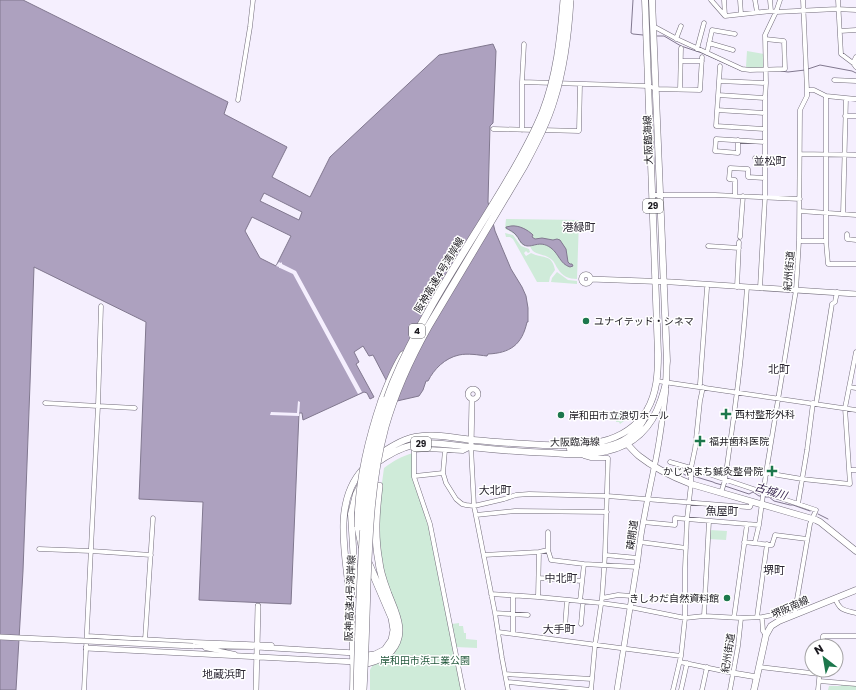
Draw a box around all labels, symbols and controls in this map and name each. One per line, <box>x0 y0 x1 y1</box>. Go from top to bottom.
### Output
street label: 大阪臨海線 <box>640 115 656 165</box>
district label: 並松町 <box>754 153 787 169</box>
road number: 29 <box>643 199 663 213</box>
district label: 港緑町 <box>563 219 596 235</box>
street label: 阪神高速4号湾岸線 <box>410 234 468 316</box>
street label: 紀州街道 <box>780 250 798 292</box>
place label: ユナイテッド・シネマ <box>594 314 694 329</box>
marker: ユナイテッド・シネマ <box>581 316 591 326</box>
road number: 4 <box>409 324 425 338</box>
district label: 北町 <box>768 361 790 377</box>
place label: 西村整形外科 <box>735 407 795 422</box>
place label: 岸和田市立浪切ホール <box>569 408 669 423</box>
marker: 西村整形外科 <box>720 408 732 420</box>
marker: 岸和田市立浪切ホール <box>556 410 566 420</box>
street label: 大阪臨海線 <box>550 434 600 450</box>
place label: 福井歯科医院 <box>709 434 769 449</box>
marker: 福井歯科医院 <box>694 435 706 447</box>
road number: 29 <box>411 437 431 451</box>
place label: かじやまち鍼灸整骨院 <box>663 464 763 479</box>
marker: かじやまち鍼灸整骨院 <box>766 465 778 477</box>
water label: 古城川 <box>753 479 790 504</box>
district label: 大北町 <box>479 482 512 498</box>
district label: 魚屋町 <box>706 503 739 519</box>
street label: 疎開道 <box>622 519 642 551</box>
street label: 阪神高速4号湾岸線 <box>341 555 359 641</box>
district label: 堺町 <box>763 562 785 578</box>
district label: 中北町 <box>545 570 578 586</box>
place label: きしわだ自然資料館 <box>629 591 719 606</box>
street label: 堺阪南線 <box>769 592 811 622</box>
marker: きしわだ自然資料館 <box>722 593 732 603</box>
district label: 大手町 <box>543 621 576 637</box>
street label: 紀州街道 <box>717 632 739 674</box>
north arrow <box>804 638 844 678</box>
text: N <box>811 640 827 658</box>
park label: 岸和田市浜工業公園 <box>380 653 470 668</box>
district label: 地蔵浜町 <box>202 666 246 682</box>

